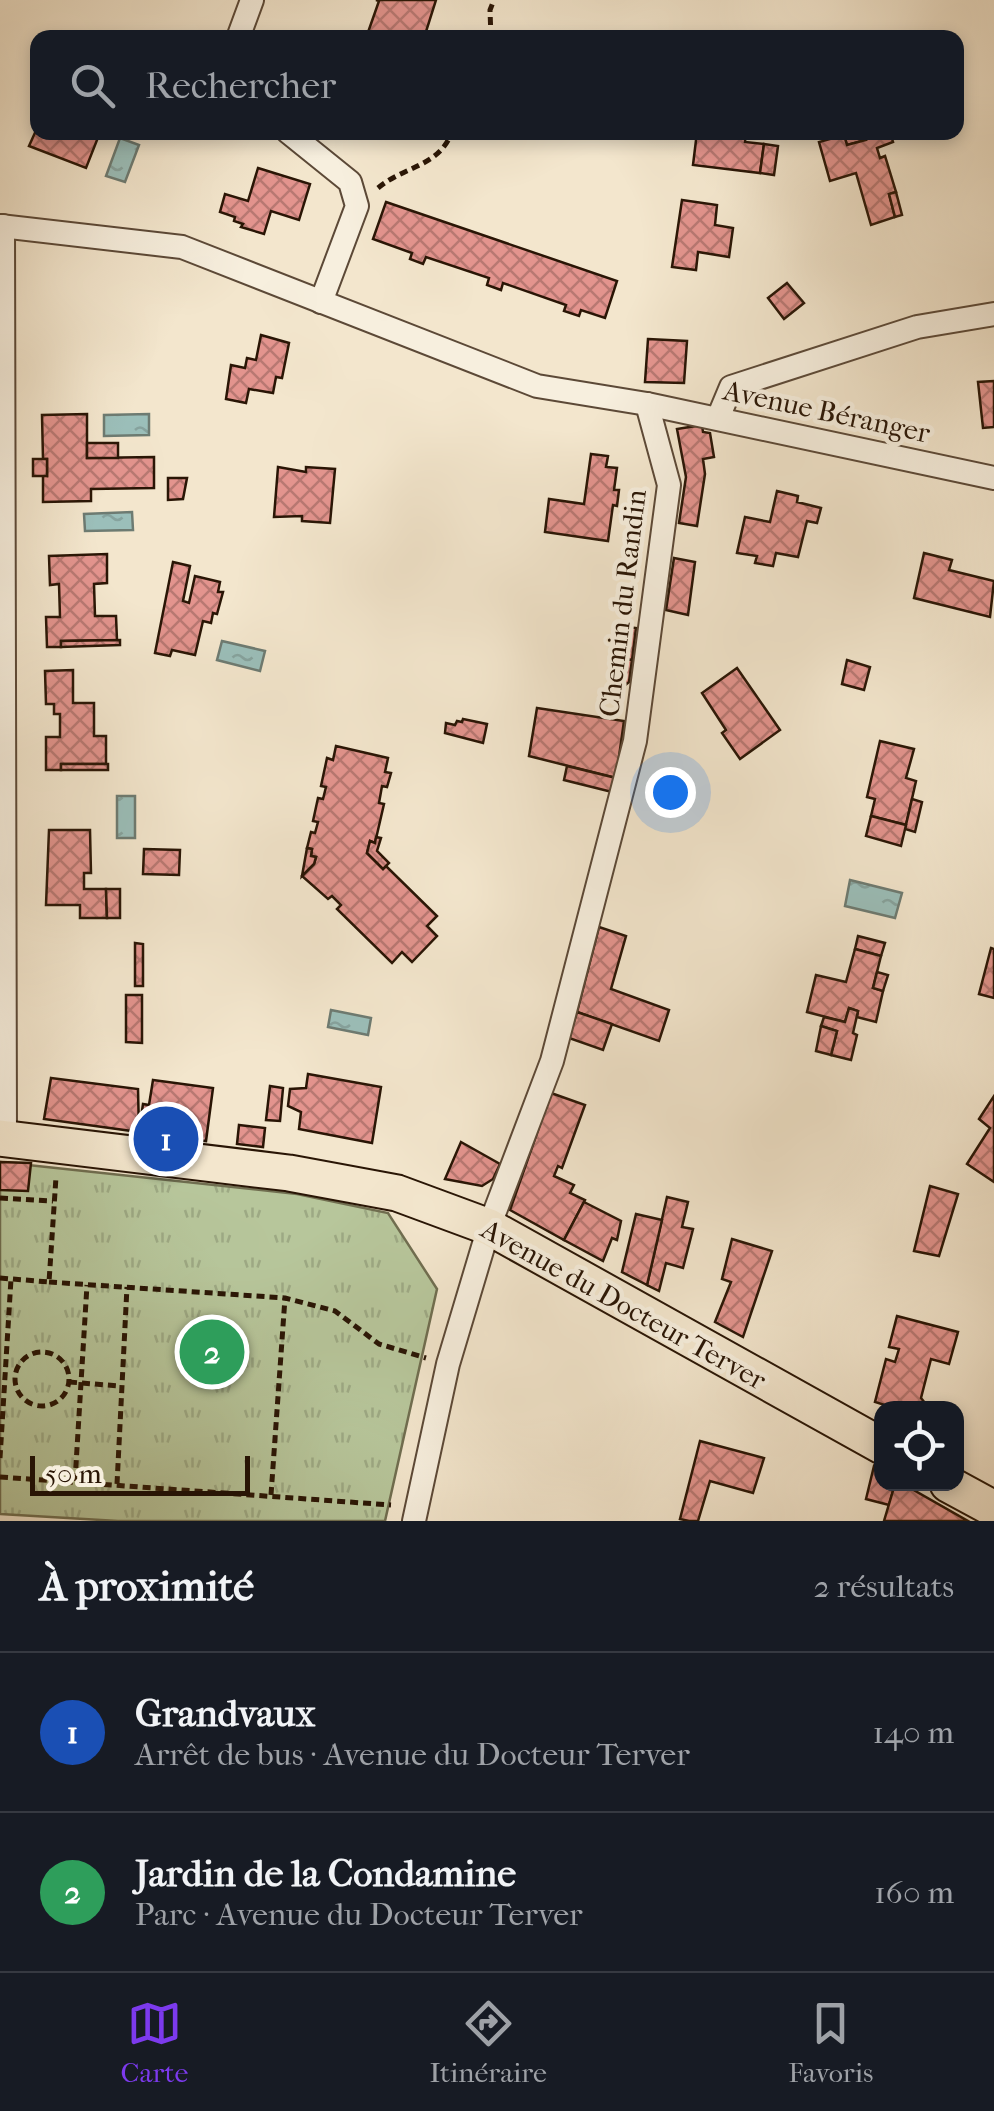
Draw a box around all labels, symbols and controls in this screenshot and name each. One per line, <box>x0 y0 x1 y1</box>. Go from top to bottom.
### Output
search box <box>30 30 964 140</box>
icon: search <box>65 58 120 113</box>
text: Rechercher <box>145 63 336 108</box>
street label: Avenue Béranger <box>720 373 933 450</box>
street label: Chemin du Randin <box>592 488 653 719</box>
your location <box>645 767 696 818</box>
pin: 1 <box>134 1102 198 1176</box>
street label: Avenue du Docteur Terver <box>475 1212 772 1397</box>
pin: 2 <box>180 1314 244 1390</box>
map controls <box>874 1401 964 1491</box>
button: locate <box>874 1401 964 1491</box>
scale bar <box>30 1451 250 1496</box>
text: 50 m <box>45 1457 102 1490</box>
text: À proximité <box>40 1562 254 1611</box>
text: 2 résultats <box>813 1568 954 1605</box>
text: Grandvaux <box>135 1691 315 1736</box>
text: 1 <box>67 1714 78 1751</box>
text: 140 m <box>873 1714 954 1751</box>
text: Arrêt de bus · Avenue du Docteur Terver <box>135 1736 690 1773</box>
text: Jardin de la Condamine <box>135 1851 516 1896</box>
text: 2 <box>64 1874 81 1911</box>
text: 160 m <box>874 1874 954 1911</box>
text: Parc · Avenue du Docteur Terver <box>135 1896 583 1933</box>
tab: Carte <box>121 1996 188 2089</box>
tab: Itinéraire <box>429 1996 547 2089</box>
tab: Favoris <box>788 1996 873 2089</box>

